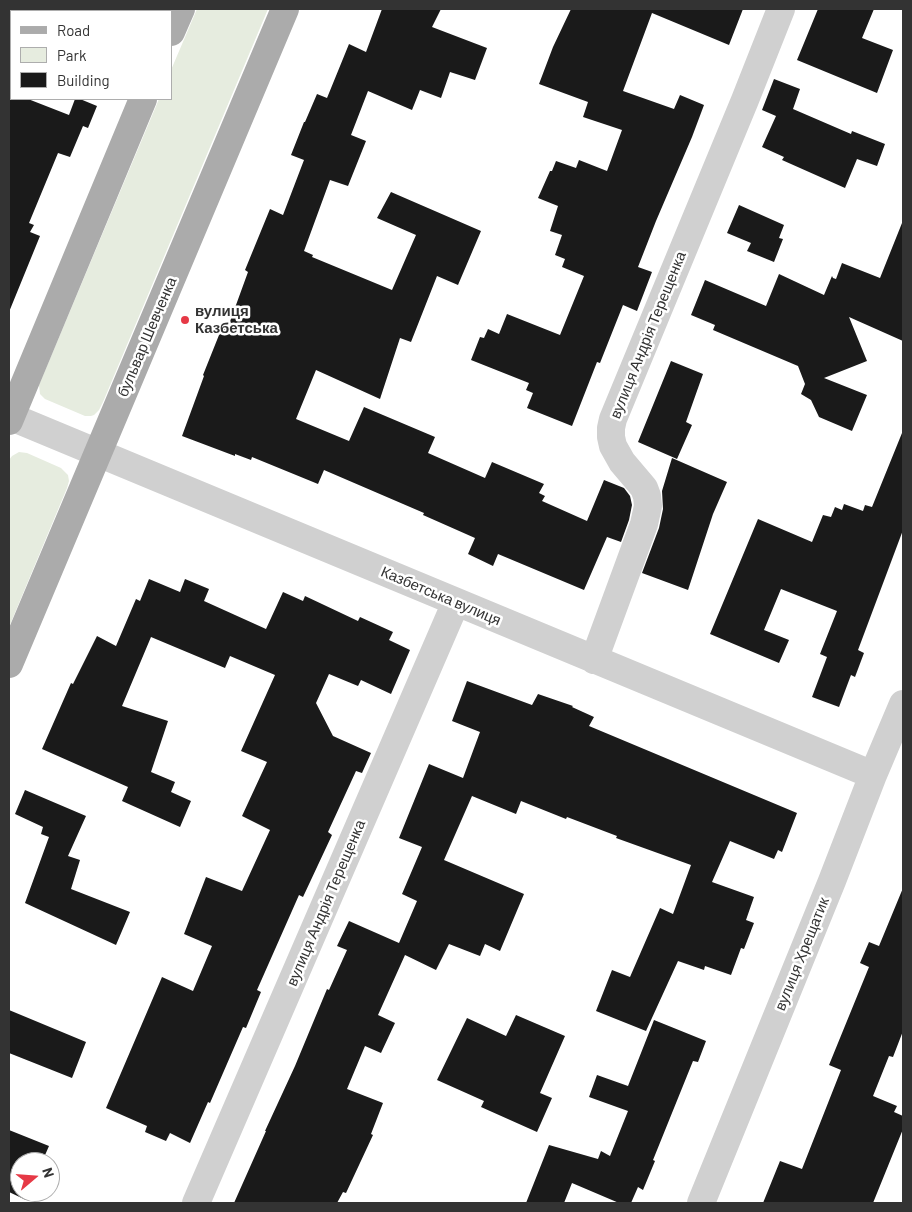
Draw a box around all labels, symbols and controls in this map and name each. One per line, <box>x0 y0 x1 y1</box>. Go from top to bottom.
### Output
legend <box>10 10 172 100</box>
text: Road <box>57 21 90 39</box>
text: Park <box>57 46 86 64</box>
text: Building <box>57 71 110 89</box>
street label: вулиця Андрія Терещенка <box>606 249 690 421</box>
street label: бульвар Шевченка <box>114 274 180 400</box>
place label: вулиця Казбетська <box>195 302 278 337</box>
marker: вулиця Казбетська <box>179 314 191 326</box>
street label: Казбетська вулиця <box>378 563 504 629</box>
street label: вулиця Андрія Терещенка <box>283 817 369 989</box>
street label: вулиця Хрещатик <box>771 895 833 1013</box>
north arrow <box>10 1152 60 1202</box>
text: N <box>39 1165 58 1180</box>

